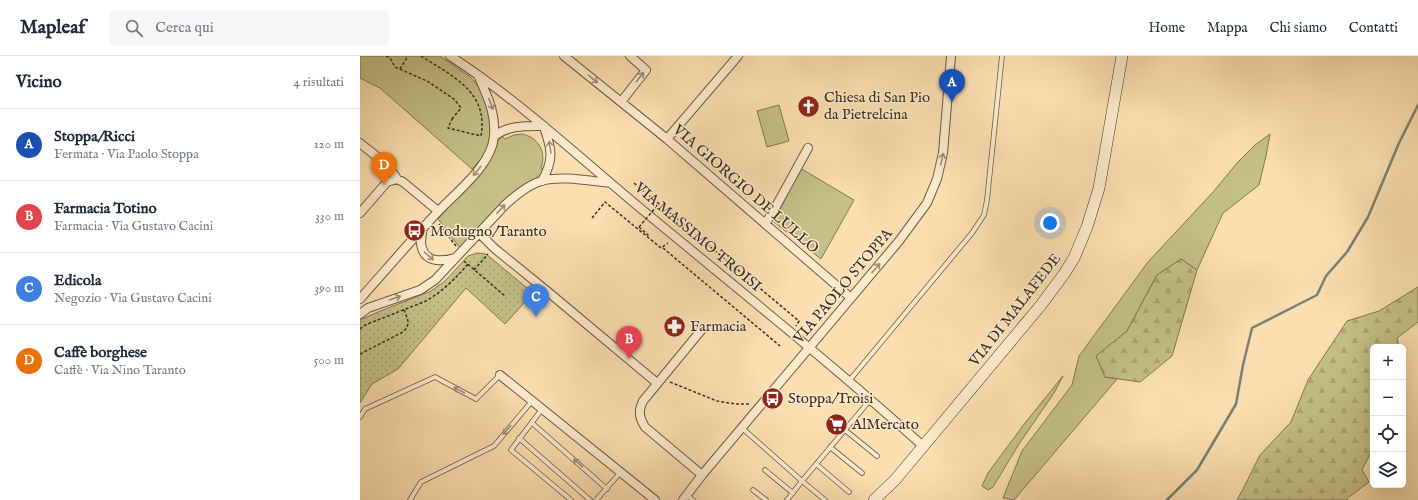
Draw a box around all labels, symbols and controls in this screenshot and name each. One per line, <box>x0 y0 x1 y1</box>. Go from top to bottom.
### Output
search box <box>109 10 389 46</box>
text: Mapleaf <box>20 16 85 40</box>
icon: search <box>123 17 145 39</box>
text: Cerca qui <box>155 18 214 37</box>
text: Home <box>1149 19 1185 37</box>
text: Mappa <box>1207 19 1248 37</box>
text: Chi siamo <box>1270 19 1327 37</box>
text: Contatti <box>1349 19 1398 37</box>
pin: A <box>939 69 965 102</box>
text: Vicino <box>16 72 62 93</box>
one-way arrow <box>636 72 644 83</box>
text: 4 risultati <box>294 74 344 91</box>
one-way arrow <box>587 75 598 83</box>
place label: Chiesa di San Pio da Pietrelcina <box>824 88 930 124</box>
church icon: Chiesa di San Pio da Pietrelcina <box>796 93 822 119</box>
one-way arrow <box>487 98 495 110</box>
street label: VIA GIORGIO DE LULLO <box>668 120 823 258</box>
text: Stoppa/Ricci <box>54 127 135 146</box>
text: A <box>25 136 33 153</box>
text: 120 m <box>314 136 344 153</box>
one-way arrow <box>545 141 553 154</box>
text: Fermata · Via Paolo Stoppa <box>54 146 199 163</box>
pin: D <box>371 152 397 185</box>
one-way arrow <box>938 152 946 165</box>
one-way arrow <box>473 165 481 176</box>
street label: VIA MASSIMO TROISI <box>630 178 766 296</box>
text: Farmacia Totino <box>54 199 156 218</box>
one-way arrow <box>497 203 506 214</box>
text: B <box>25 208 33 225</box>
text: 330 m <box>315 208 344 225</box>
your location <box>1040 213 1060 233</box>
text: Farmacia · Via Gustavo Cacini <box>54 218 213 235</box>
bus stop icon: Modugno/Taranto <box>402 218 428 244</box>
place label: Modugno/Taranto <box>430 222 547 241</box>
street label: VIA PAOLO STOPPA <box>789 224 897 348</box>
street label: VIA DI MALAFEDE <box>964 250 1065 371</box>
one-way arrow <box>424 252 434 261</box>
one-way arrow <box>871 264 880 274</box>
text: Edicola <box>54 271 101 290</box>
text: C <box>24 280 34 297</box>
text: 390 m <box>314 280 344 297</box>
pin: C <box>523 284 549 317</box>
text: Negozio · Via Gustavo Cacini <box>54 290 212 307</box>
one-way arrow <box>389 294 401 302</box>
pharmacy icon: Farmacia <box>661 313 687 339</box>
place label: Farmacia <box>690 317 747 336</box>
pin: B <box>616 326 642 359</box>
text: Caffè borghese <box>54 343 147 362</box>
map controls <box>1370 344 1406 488</box>
button: + <box>1370 344 1406 380</box>
text: D <box>24 352 34 369</box>
text: 500 m <box>314 352 344 369</box>
text: Caffè · Via Nino Taranto <box>54 362 186 379</box>
button: − <box>1370 380 1406 416</box>
bus stop icon: Stoppa/Troisi <box>760 385 786 411</box>
one-way arrow <box>453 386 465 393</box>
place label: Stoppa/Troisi <box>788 389 873 408</box>
supermarket icon: AlMercato <box>824 411 850 437</box>
place label: AlMercato <box>851 415 919 434</box>
button: locate <box>1370 416 1406 452</box>
one-way arrow <box>502 425 511 436</box>
button: layers <box>1370 452 1406 488</box>
one-way arrow <box>573 459 583 468</box>

